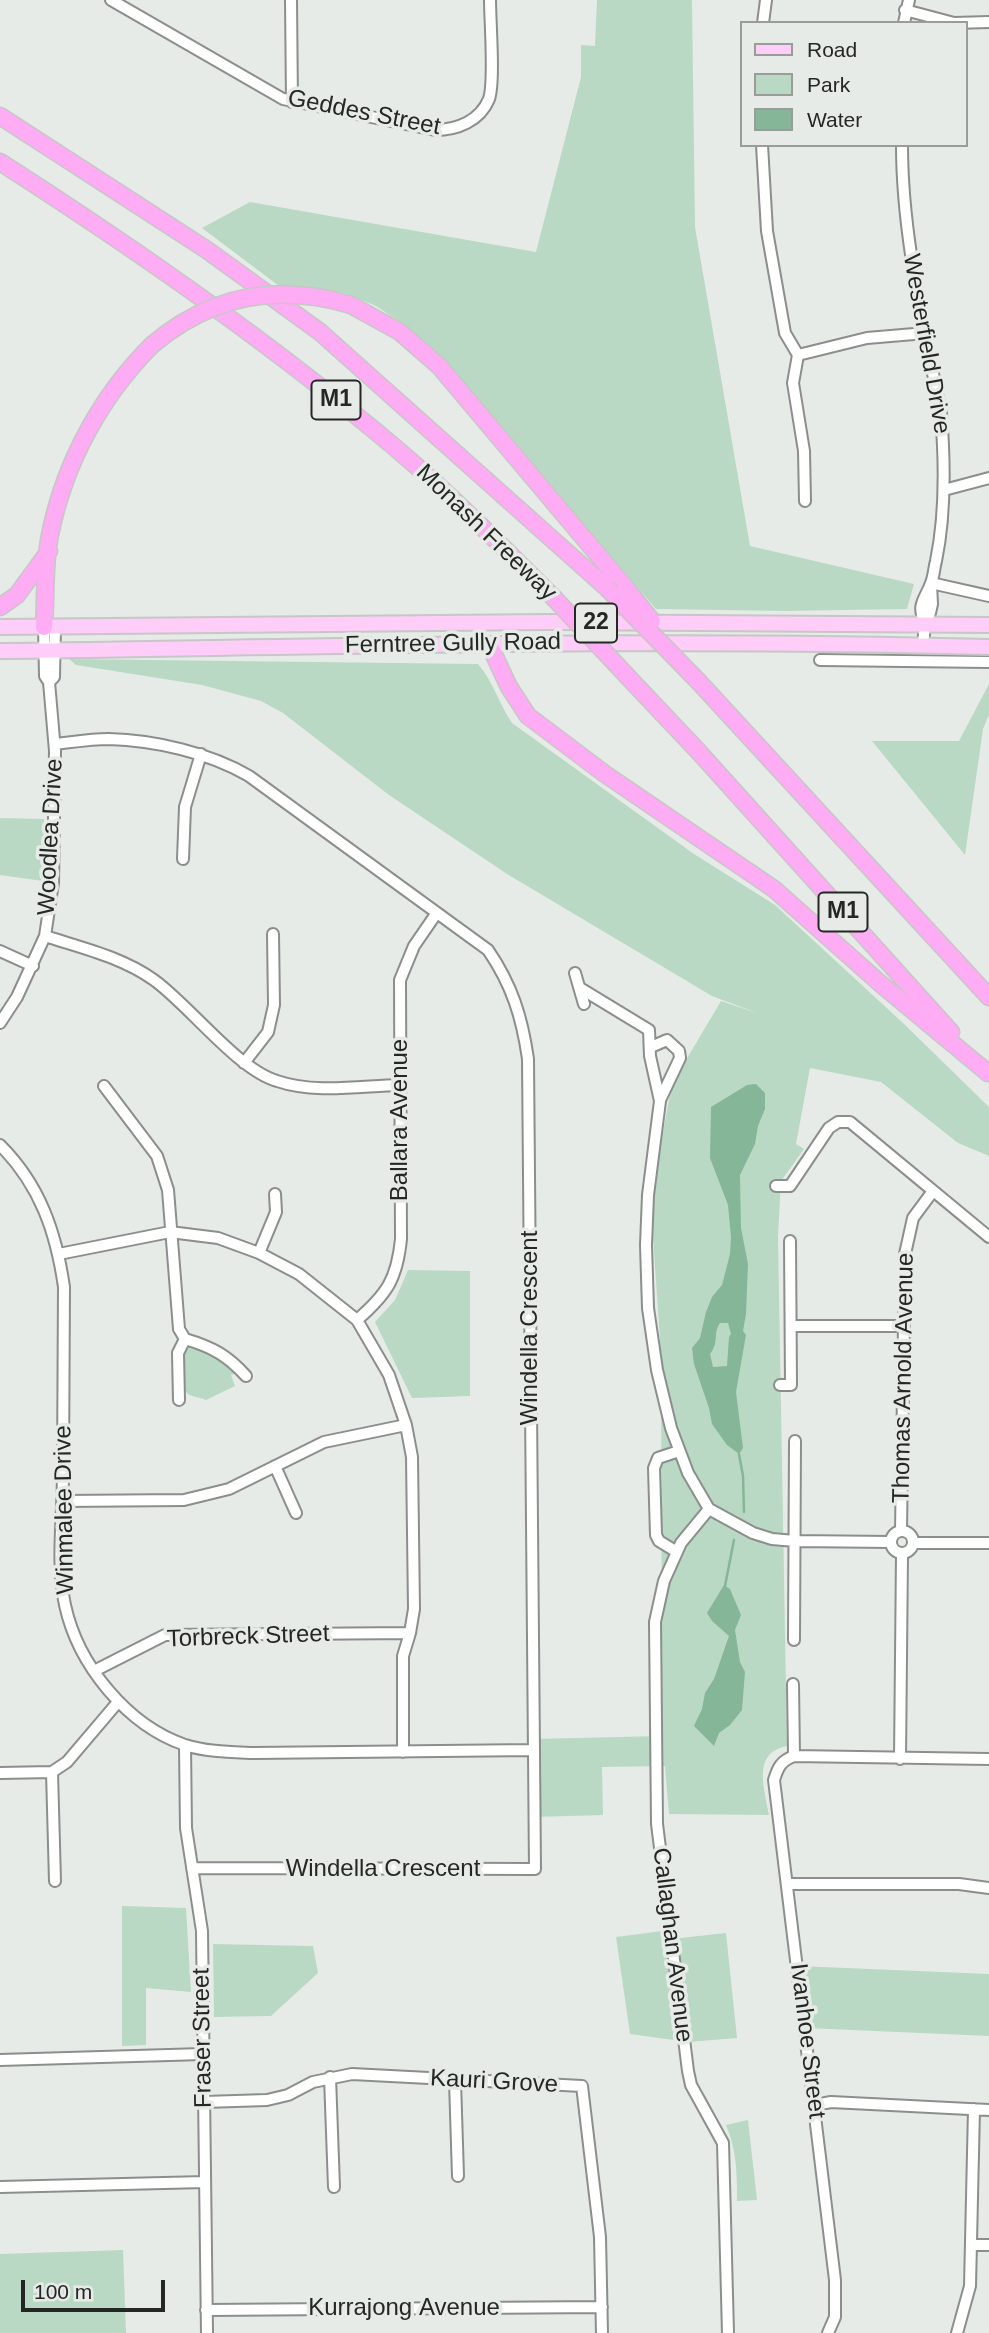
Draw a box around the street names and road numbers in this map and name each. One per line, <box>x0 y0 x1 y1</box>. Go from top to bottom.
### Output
street label: Geddes Street <box>285 84 443 142</box>
street label: Westerfield Drive <box>896 252 956 436</box>
road number: M1 <box>312 380 360 420</box>
street label: Monash Freeway <box>410 459 562 607</box>
road number: 22 <box>575 604 617 642</box>
street label: Ferntree Gully Road <box>345 628 561 660</box>
street label: Woodlea Drive <box>33 758 69 916</box>
road number: M1 <box>818 892 868 931</box>
street label: Ballara Avenue <box>386 1039 414 1201</box>
street label: Windella Crescent <box>516 1231 544 1425</box>
street label: Thomas Arnold Avenue <box>887 1253 921 1503</box>
street label: Winmalee Drive <box>49 1425 81 1595</box>
street label: Torbreck Street <box>166 1620 330 1654</box>
street label: Callaghan Avenue <box>646 1846 698 2044</box>
street label: Windella Crescent <box>286 1855 480 1883</box>
street label: Ivanhoe Street <box>783 1962 831 2120</box>
street label: Fraser Street <box>187 1968 219 2108</box>
street label: Kauri Grove <box>429 2064 559 2100</box>
street label: Kurrajong Avenue <box>308 2294 500 2322</box>

